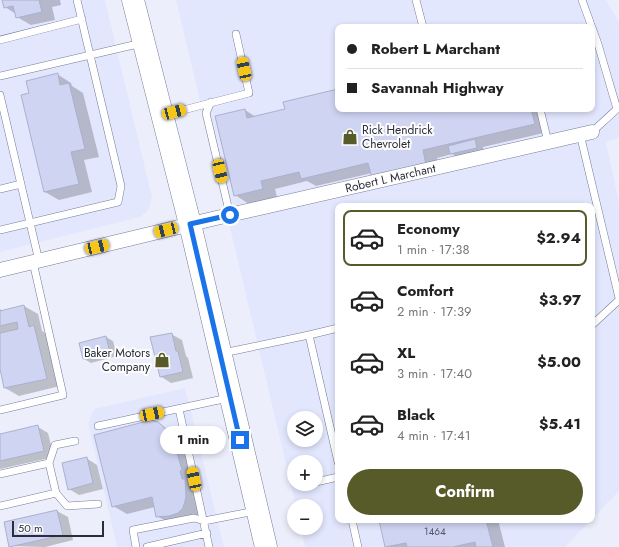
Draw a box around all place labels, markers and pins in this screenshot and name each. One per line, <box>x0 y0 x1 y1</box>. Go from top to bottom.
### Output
place label: Rick Hendrick Chevrolet <box>362 121 433 153</box>
shop icon: Rick Hendrick Chevrolet <box>341 128 359 146</box>
place label: Baker Motors Company <box>84 344 151 376</box>
shop icon: Baker Motors Company <box>153 351 171 369</box>

